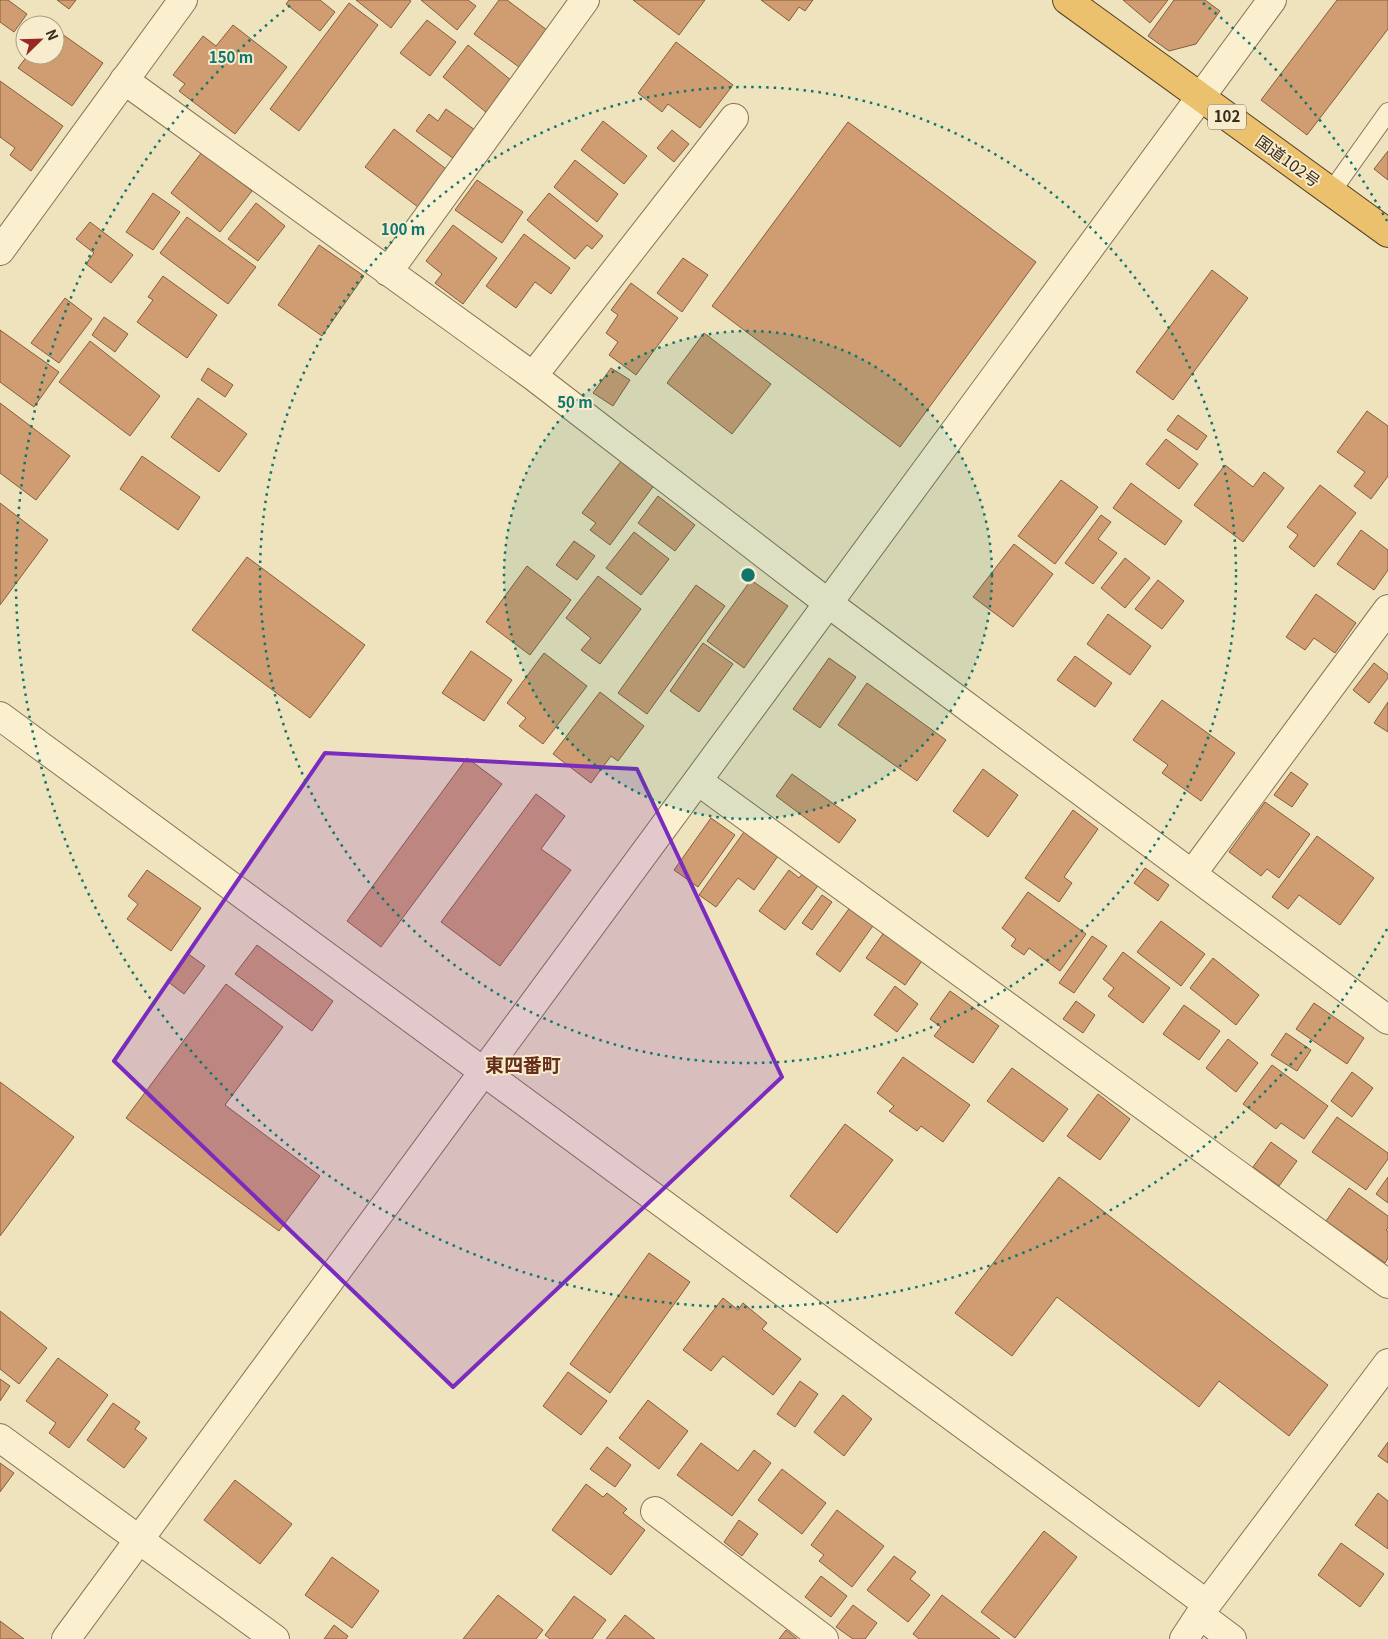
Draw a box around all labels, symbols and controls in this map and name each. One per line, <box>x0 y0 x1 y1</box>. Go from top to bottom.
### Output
north arrow <box>15 15 65 65</box>
text: N <box>42 26 64 43</box>
text: 150 m <box>209 46 253 67</box>
road number: 102 <box>1208 104 1246 130</box>
street label: 国道102号 <box>1251 129 1326 192</box>
text: 100 m <box>381 218 425 239</box>
text: 50 m <box>557 391 593 412</box>
centre of rings <box>739 566 757 584</box>
district label: 東四番町 <box>485 1050 561 1077</box>

